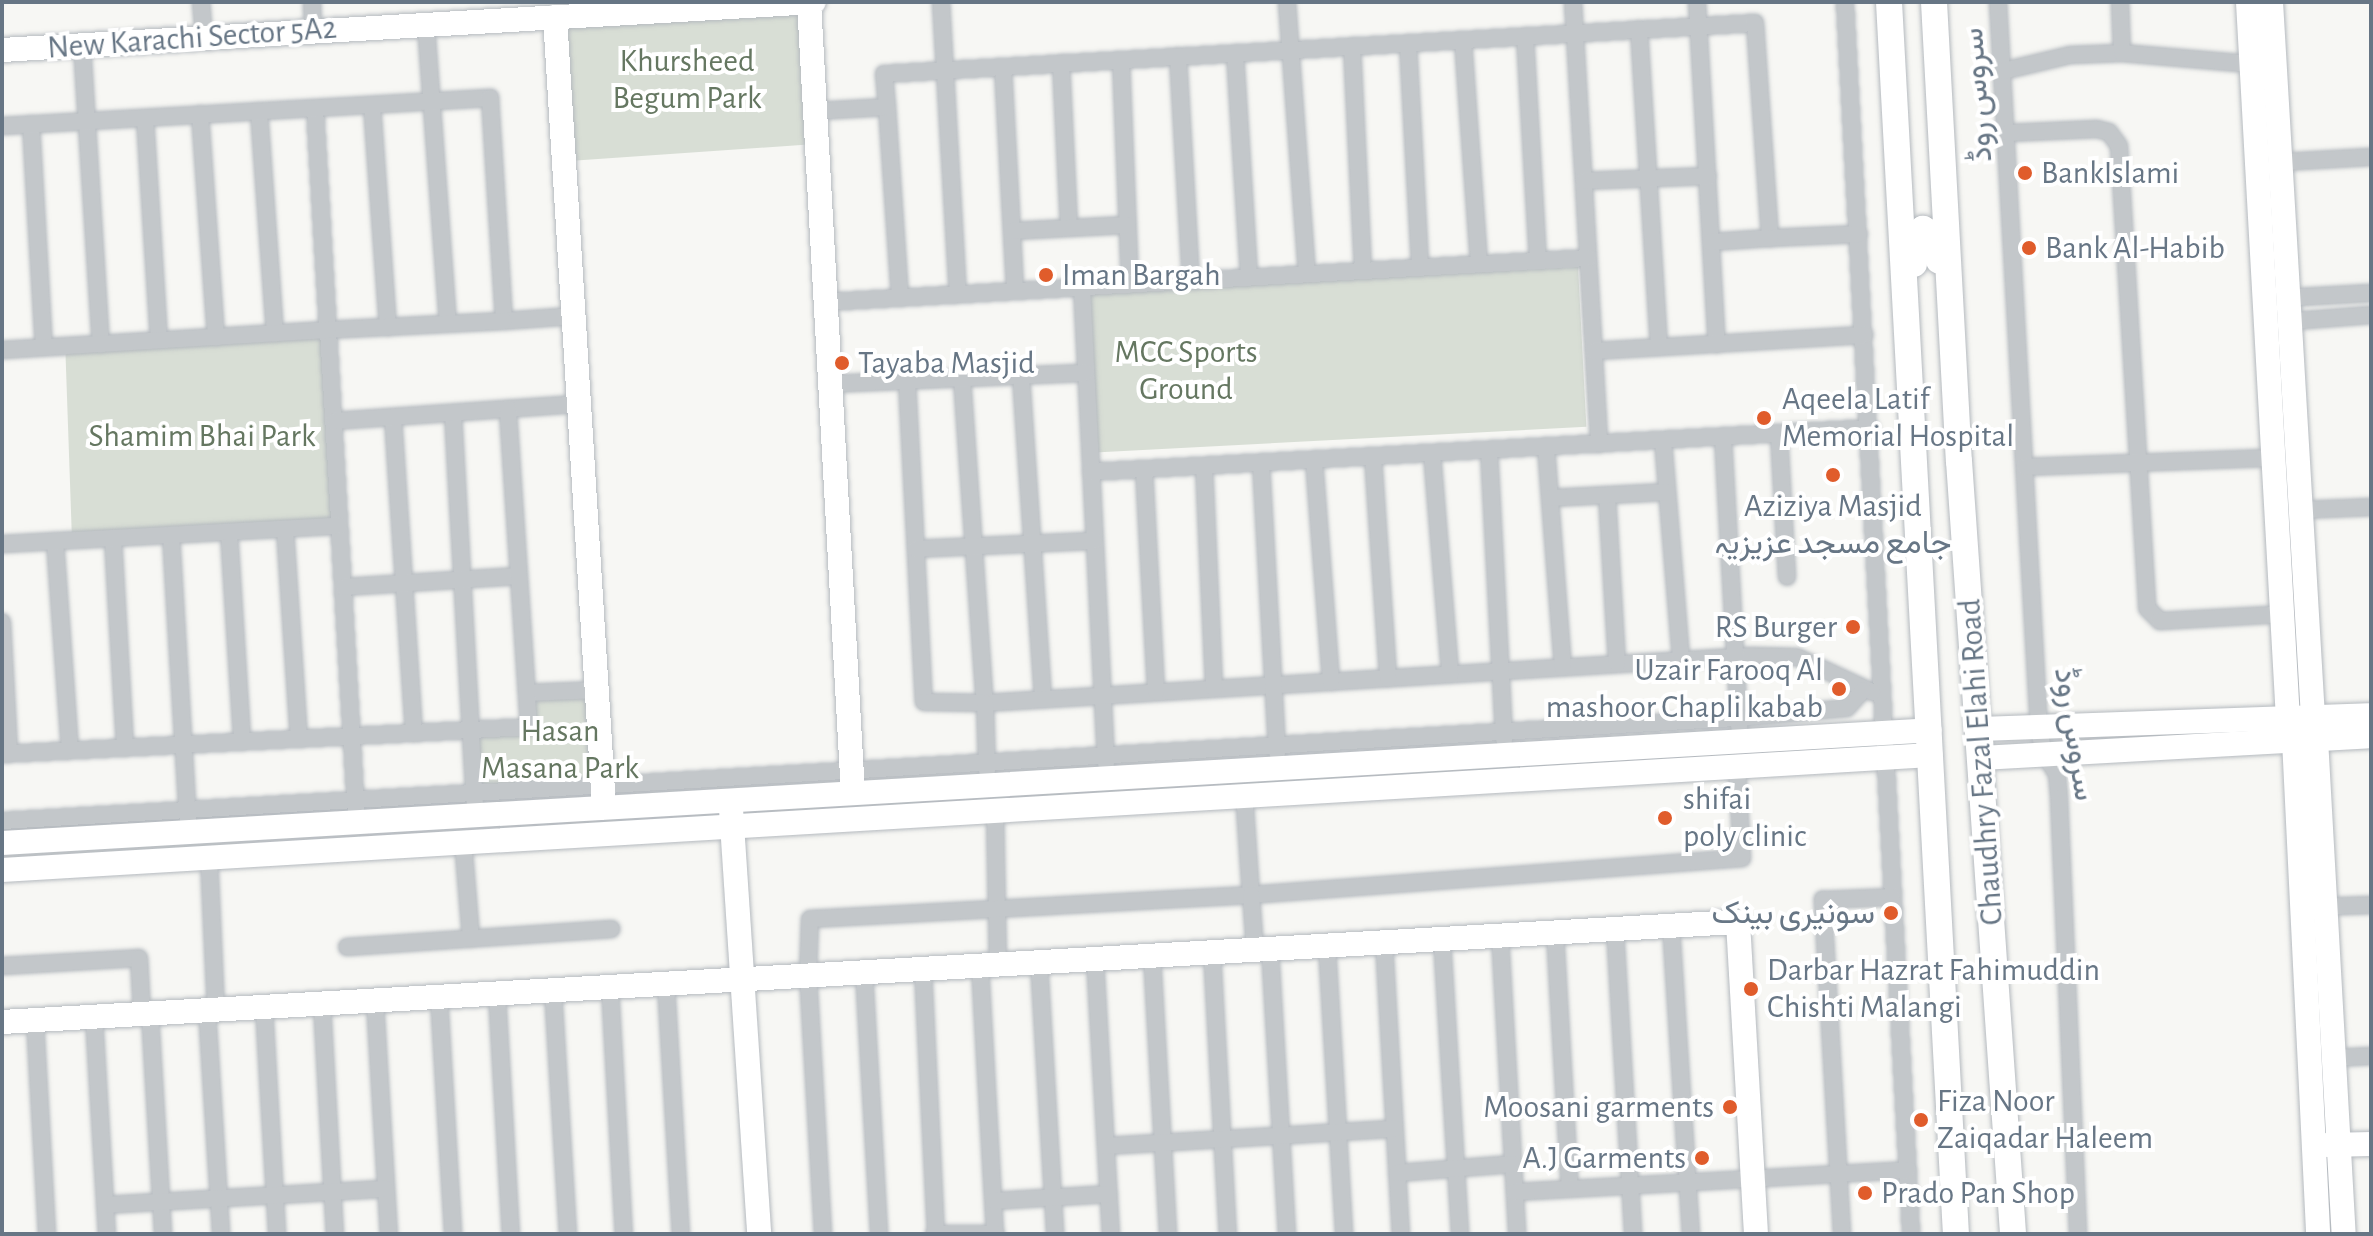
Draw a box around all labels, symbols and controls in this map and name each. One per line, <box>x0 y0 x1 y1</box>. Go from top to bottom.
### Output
street label: New Karachi Sector 5A2 <box>46 9 338 67</box>
street label: سروس روڈ <box>1953 27 2001 163</box>
park label: Khursheed Begum Park <box>613 43 761 118</box>
place label: BankIslami <box>2041 154 2179 192</box>
marker: BankIslami <box>2016 164 2034 182</box>
place label: Bank Al-Habib <box>2045 229 2225 267</box>
marker: Bank Al-Habib <box>2020 239 2038 257</box>
place label: Iman Bargah <box>1062 256 1221 294</box>
marker: Iman Bargah <box>1037 266 1055 284</box>
park label: MCC Sports Ground <box>1115 334 1257 409</box>
place label: Tayaba Masjid <box>858 344 1035 382</box>
marker: Tayaba Masjid <box>833 354 851 372</box>
place label: Aqeela Latif Memorial Hospital <box>1782 381 2014 456</box>
marker: Aqeela Latif Memorial Hospital <box>1753 407 1775 429</box>
park label: Shamim Bhai Park <box>89 417 315 455</box>
marker: Aziziya Masjid جامع مسجد عزیزیہ <box>1824 466 1842 484</box>
place label: Aziziya Masjid جامع مسجد عزیزیہ <box>1715 488 1951 563</box>
street label: Chaudhry Fazal Elahi Road <box>1950 597 2012 927</box>
place label: RS Burger <box>1715 608 1837 646</box>
marker: RS Burger <box>1844 618 1862 636</box>
place label: Uzair Farooq Al mashoor Chapli kabab <box>1546 652 1823 727</box>
street label: سروس روڈ <box>2046 665 2104 803</box>
marker: Uzair Farooq Al mashoor Chapli kabab <box>1830 680 1848 698</box>
park label: Hasan Masana Park <box>481 713 639 788</box>
place label: shifai poly clinic <box>1683 781 1806 856</box>
marker: shifai poly clinic <box>1654 807 1676 829</box>
place label: سونیری بینک <box>1712 894 1875 932</box>
marker: سونیری بینک <box>1882 904 1900 922</box>
place label: Darbar Hazrat Fahimuddin Chishti Malangi <box>1767 952 2100 1027</box>
marker: Darbar Hazrat Fahimuddin Chishti Malangi <box>1742 980 1760 998</box>
place label: Fiza Noor Zaiqadar Haleem <box>1937 1083 2153 1158</box>
place label: Moosani garments <box>1483 1088 1714 1126</box>
marker: Moosani garments <box>1721 1098 1739 1116</box>
marker: Fiza Noor Zaiqadar Haleem <box>1912 1111 1930 1129</box>
place label: A.J Garments <box>1522 1139 1686 1177</box>
marker: A.J Garments <box>1693 1149 1711 1167</box>
place label: Prado Pan Shop <box>1881 1174 2075 1212</box>
marker: Prado Pan Shop <box>1856 1184 1874 1202</box>

